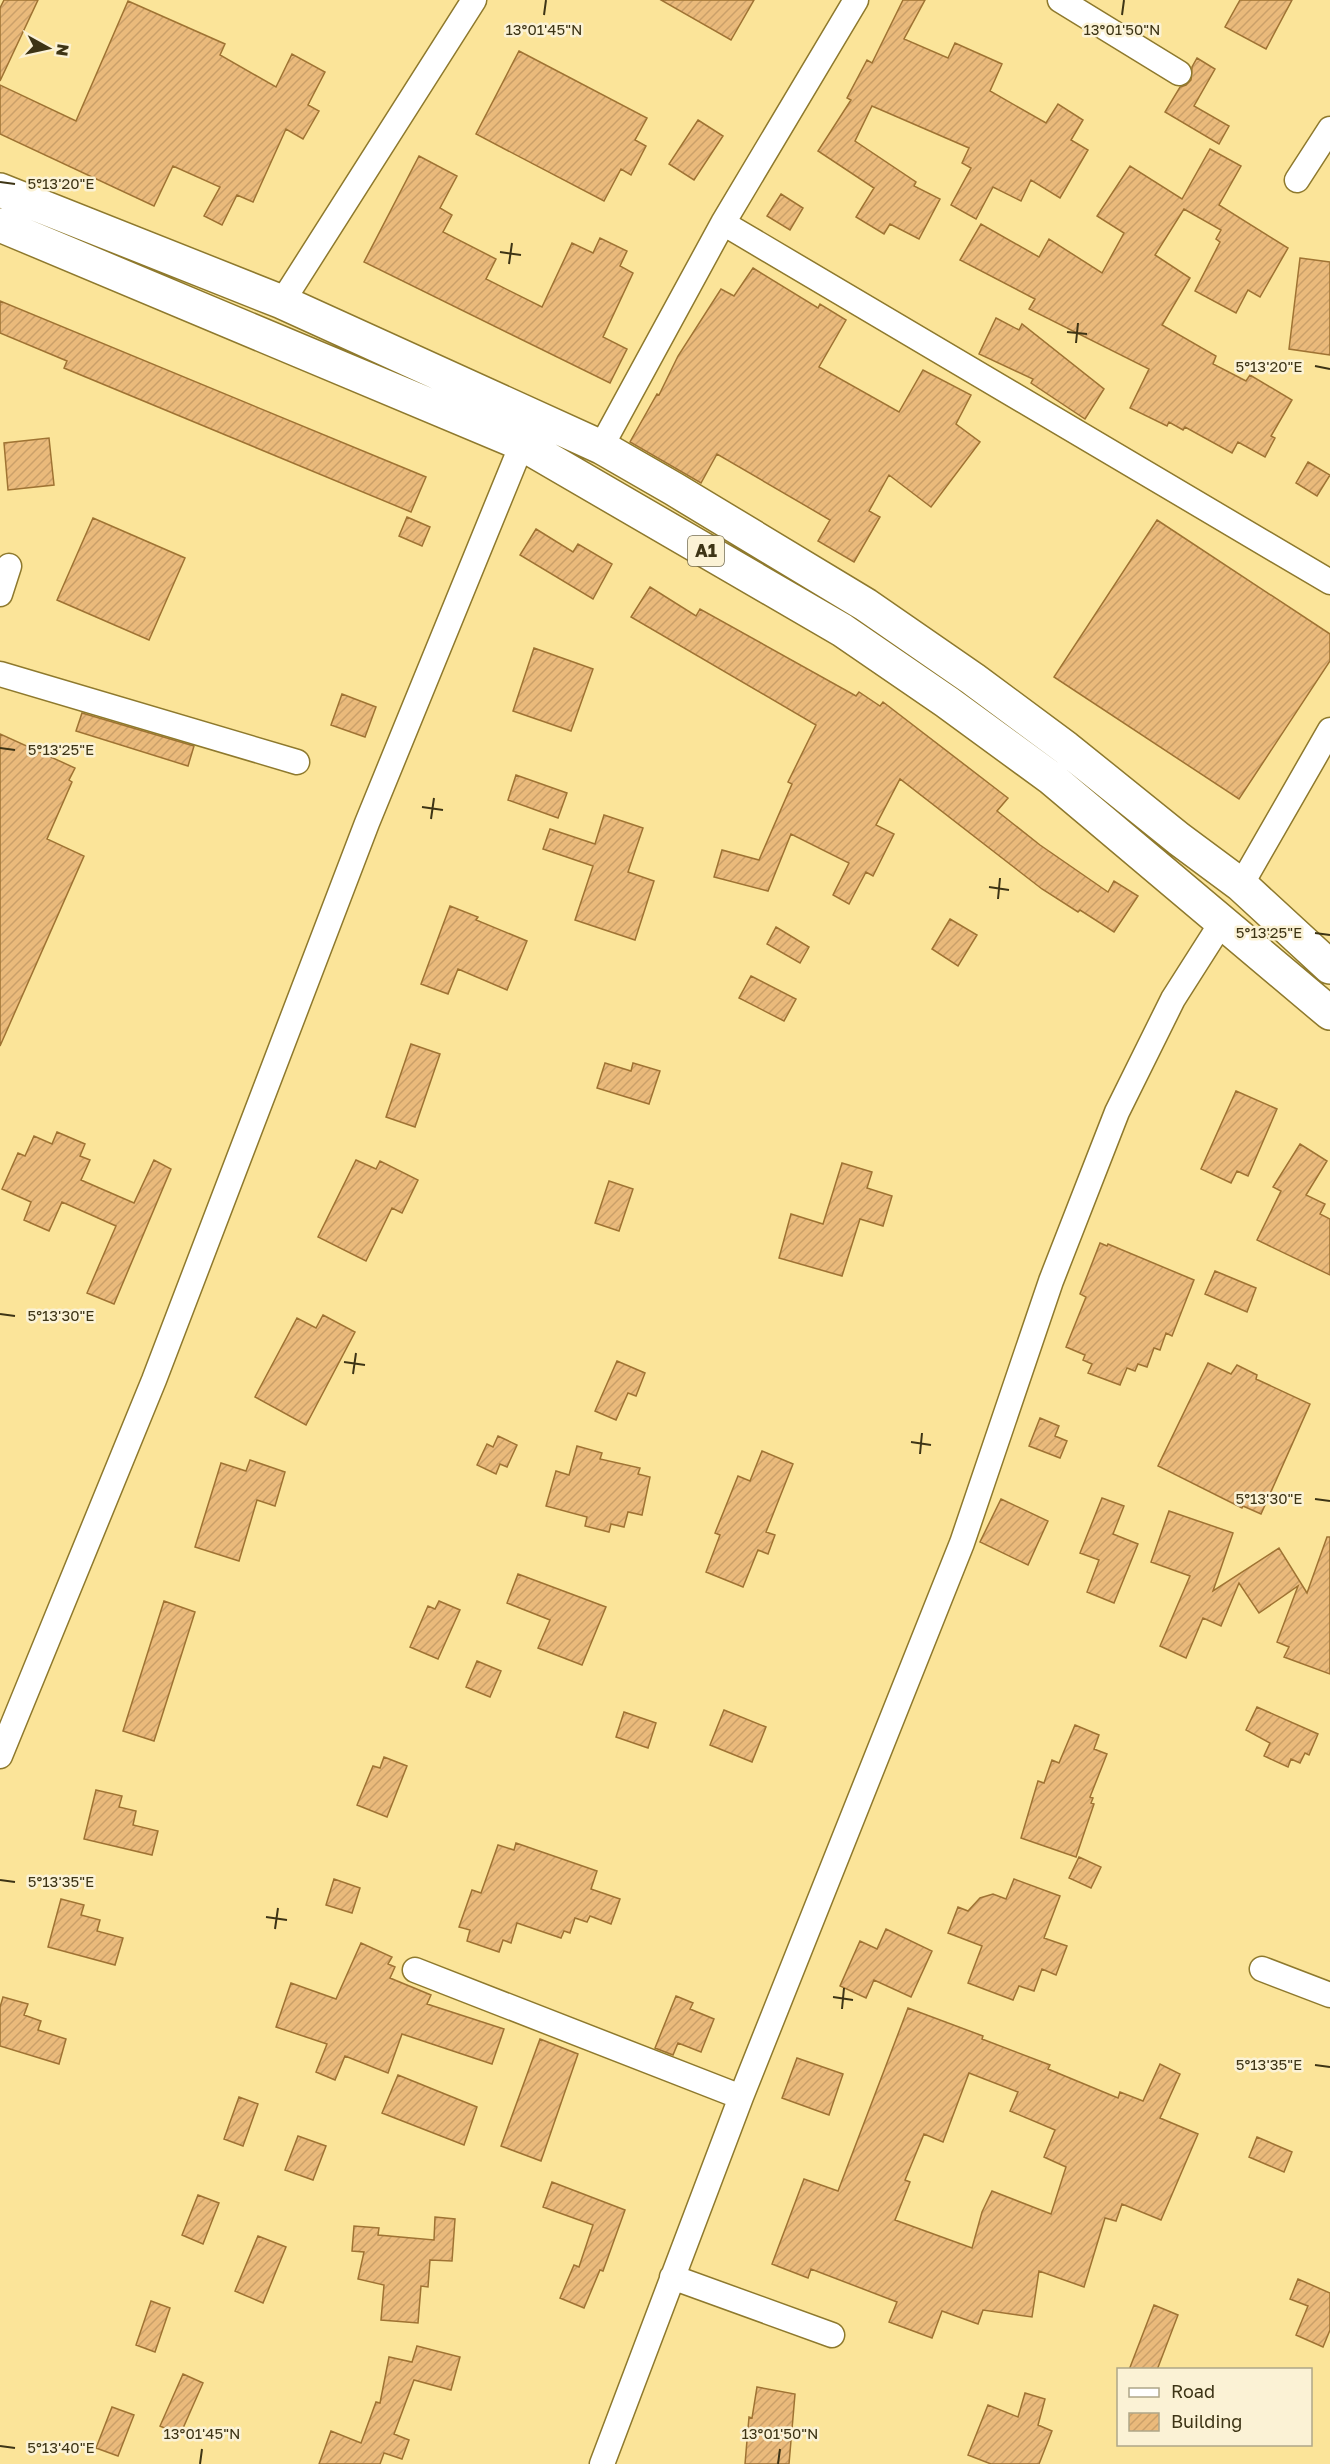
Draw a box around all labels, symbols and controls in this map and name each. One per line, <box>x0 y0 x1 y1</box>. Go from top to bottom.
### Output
north arrow <box>18 18 78 78</box>
text: 13°01'45"N <box>506 20 582 38</box>
text: 13°01'50"N <box>1083 20 1161 38</box>
text: N <box>52 43 74 58</box>
text: 5°13'20"E <box>28 174 94 192</box>
text: 5°13'20"E <box>1236 357 1302 375</box>
road number: A1 <box>688 536 724 566</box>
text: 5°13'25"E <box>28 740 94 758</box>
text: 5°13'25"E <box>1236 923 1302 941</box>
text: 5°13'30"E <box>28 1306 94 1324</box>
text: 5°13'30"E <box>1236 1489 1302 1507</box>
text: 5°13'35"E <box>28 1872 94 1890</box>
text: 5°13'35"E <box>1236 2055 1302 2073</box>
legend <box>1117 2368 1312 2446</box>
text: Road <box>1171 2380 1215 2402</box>
text: Building <box>1171 2410 1242 2432</box>
text: 13°01'45"N <box>164 2424 240 2442</box>
text: 13°01'50"N <box>741 2424 819 2442</box>
text: 5°13'40"E <box>27 2438 95 2456</box>

